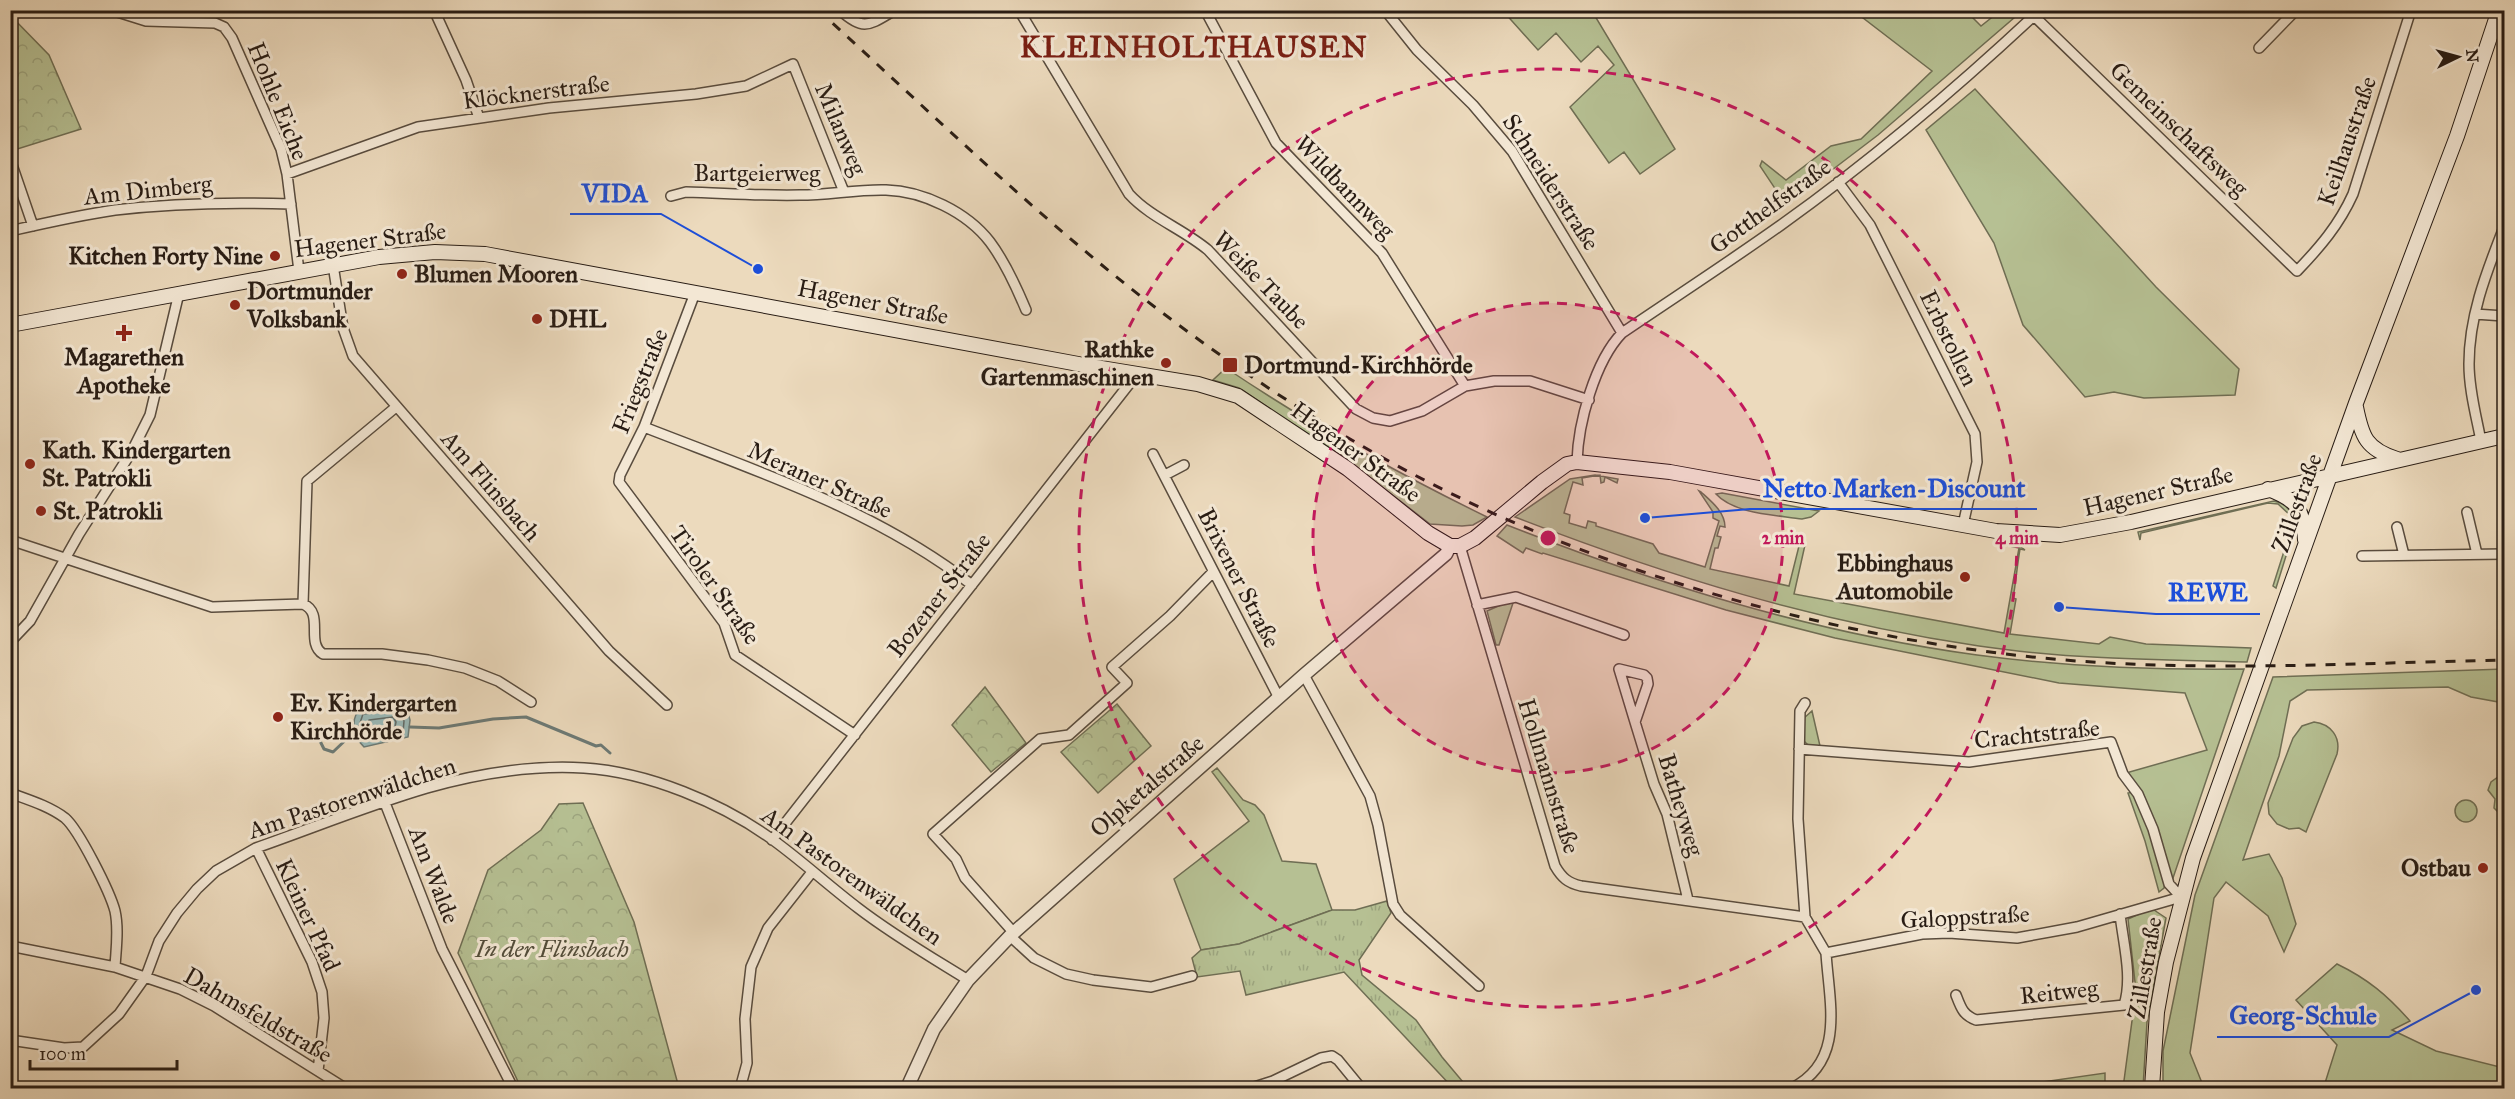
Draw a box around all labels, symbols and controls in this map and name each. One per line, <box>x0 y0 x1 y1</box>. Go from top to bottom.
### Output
north arrow <box>2428 27 2488 87</box>
district label: KLEINHOLTHAUSEN <box>1020 29 1368 65</box>
street label: Hohle Eiche <box>241 38 315 164</box>
text: N <box>2462 48 2483 64</box>
street label: Gemeinschaftsweg <box>2103 55 2255 203</box>
street label: Klöcknerstraße <box>461 68 611 116</box>
street label: Keilhaustraße <box>2311 72 2383 210</box>
street label: Milanweg <box>808 78 874 180</box>
street label: Schneiderstraße <box>1496 108 1606 256</box>
street label: Wildbannweg <box>1288 129 1402 245</box>
street label: Gotthelfstraße <box>1703 152 1837 260</box>
street label: Bartgeierweg <box>693 158 821 188</box>
street label: Am Dimberg <box>81 168 214 212</box>
callout: VIDA <box>570 170 661 214</box>
text: VIDA <box>581 177 649 209</box>
street label: Hagener Straße <box>292 216 448 264</box>
street label: Weiße Taube <box>1207 224 1315 336</box>
place label: Kitchen Forty Nine <box>68 241 263 271</box>
marker: Kitchen Forty Nine <box>268 249 282 263</box>
place label: Blumen Mooren <box>414 259 578 289</box>
marker: Blumen Mooren <box>395 267 409 281</box>
street label: Hagener Straße <box>795 273 951 331</box>
place label: Dortmunder Volksbank <box>246 276 373 334</box>
street label: Erbstollen <box>1913 285 1985 391</box>
marker: Dortmunder Volksbank <box>228 298 242 312</box>
place label: DHL <box>549 304 606 334</box>
marker: DHL <box>530 312 544 326</box>
street label: Friegstraße <box>605 324 675 438</box>
marker: Magarethen Apotheke <box>117 326 131 340</box>
place label: Rathke Gartenmaschinen <box>981 334 1154 392</box>
place label: Magarethen Apotheke <box>64 342 184 400</box>
place label: Dortmund-Kirchhörde <box>1244 350 1473 380</box>
marker: Rathke Gartenmaschinen <box>1159 356 1173 370</box>
marker: Dortmund-Kirchhörde <box>1221 356 1239 374</box>
street label: Hagener Straße <box>1285 395 1427 509</box>
street label: Am Flinsbach <box>434 424 547 548</box>
place label: Kath. Kindergarten St. Patrokli <box>42 435 231 493</box>
street label: Meraner Straße <box>743 435 897 525</box>
street label: Zillestraße <box>2265 449 2329 557</box>
marker: Kath. Kindergarten St. Patrokli <box>23 457 37 471</box>
street label: Hagener Straße <box>2080 459 2236 523</box>
callout: Netto Marken-Discount <box>1750 465 2037 509</box>
text: Netto Marken-Discount <box>1763 472 2026 504</box>
place label: St. Patrokli <box>53 496 163 526</box>
street label: Brixener Straße <box>1191 503 1287 653</box>
marker: St. Patrokli <box>34 504 48 518</box>
street label: Tiroler Straße <box>663 520 767 650</box>
street label: Bozener Straße <box>881 527 997 663</box>
text: 2 min <box>1762 527 1805 549</box>
text: 4 min <box>1995 527 2039 550</box>
centre of rings <box>1538 528 1558 548</box>
place label: Ebbinghaus Automobile <box>1835 548 1953 606</box>
marker: Ebbinghaus Automobile <box>1958 570 1972 584</box>
callout: REWE <box>2156 570 2260 614</box>
text: REWE <box>2168 576 2248 608</box>
place label: Ev. Kindergarten Kirchhörde <box>290 688 457 746</box>
street label: Hollmannstraße <box>1511 695 1587 857</box>
marker: Ev. Kindergarten Kirchhörde <box>271 710 285 724</box>
street label: Crachtstraße <box>1973 712 2101 756</box>
street label: Olpketalstraße <box>1084 728 1210 844</box>
street label: Am Pastorenwäldchen <box>243 750 460 846</box>
street label: Batheyweg <box>1651 750 1711 861</box>
street label: Am Pastorenwäldchen <box>755 800 948 952</box>
street label: Am Walde <box>401 821 466 928</box>
place label: Ostbau <box>2401 853 2471 883</box>
street label: Kleiner Pfad <box>269 854 347 976</box>
marker: Ostbau <box>2476 861 2490 875</box>
street label: Galoppstraße <box>1900 899 2030 935</box>
street label: Zillestraße <box>2121 915 2169 1021</box>
park label: In der Flinsbach <box>474 934 629 964</box>
street label: Dahmsfeldstraße <box>178 960 338 1070</box>
street label: Reitweg <box>2018 973 2100 1011</box>
callout: Georg-Schule <box>2217 993 2389 1037</box>
text: Georg-Schule <box>2229 999 2377 1032</box>
scale bar <box>30 1033 177 1071</box>
text: 100 m <box>39 1043 86 1065</box>

